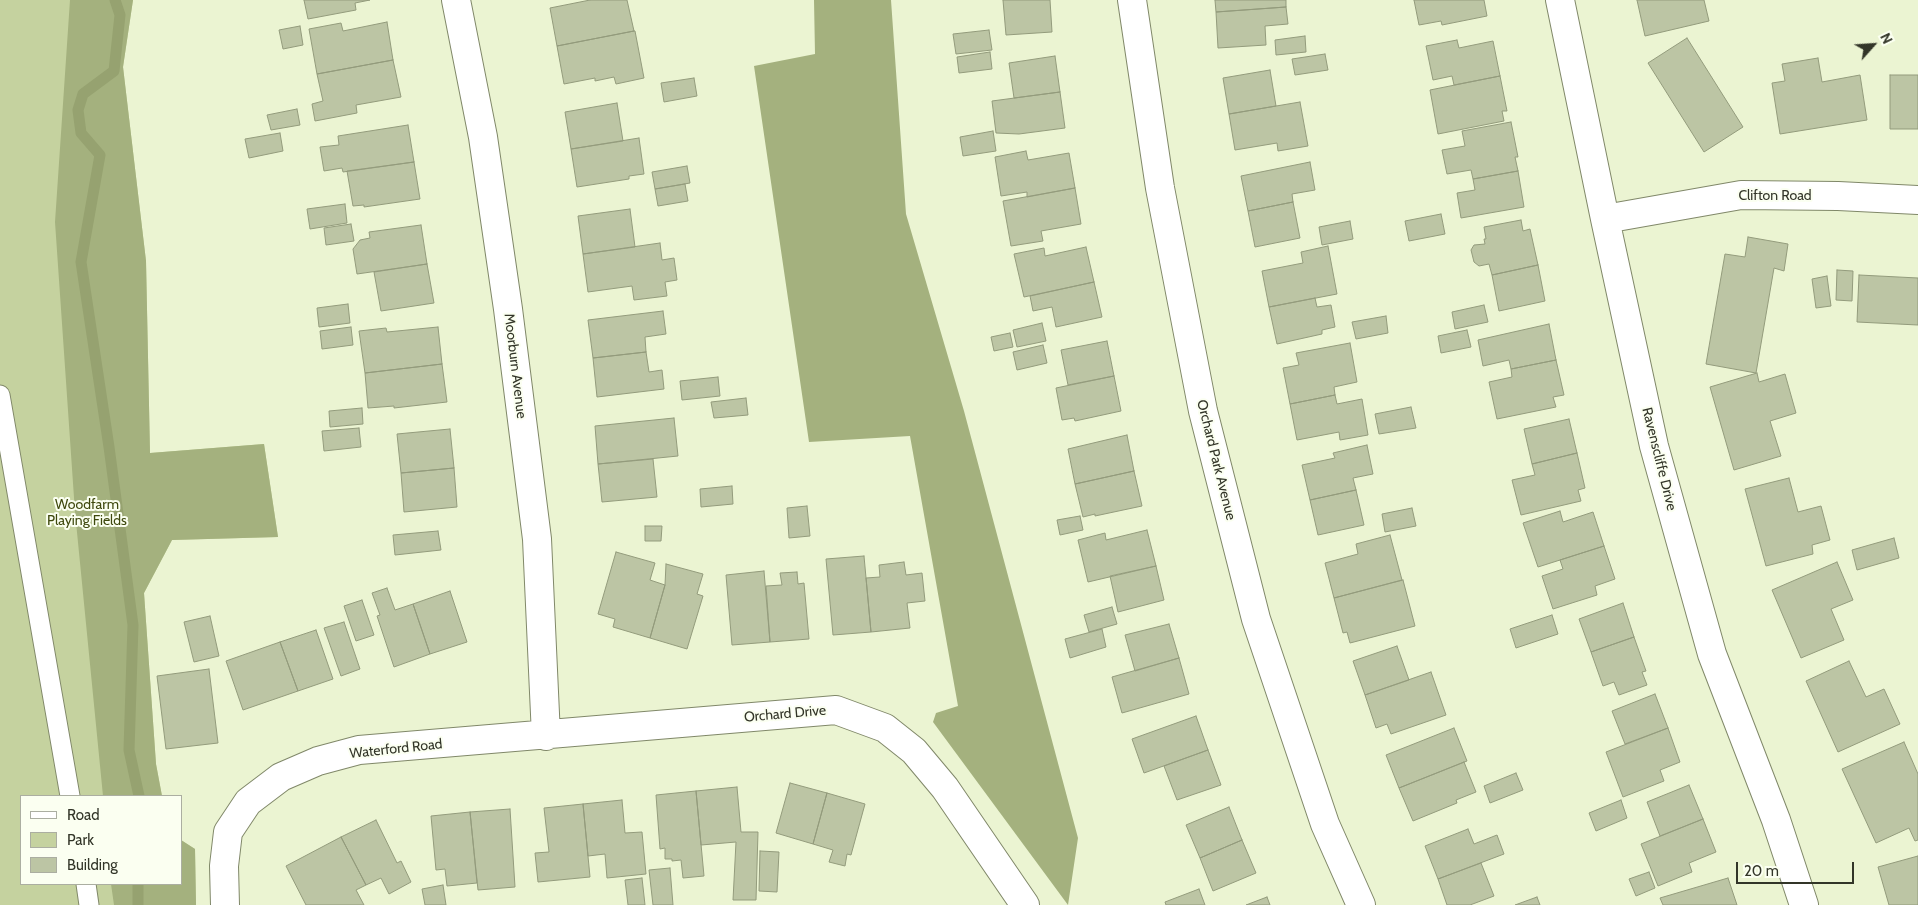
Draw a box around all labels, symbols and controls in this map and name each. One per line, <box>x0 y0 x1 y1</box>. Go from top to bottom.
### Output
north arrow <box>1848 20 1898 70</box>
text: N <box>1876 30 1897 47</box>
street label: Clifton Road <box>1738 188 1812 204</box>
street label: Moorburn Avenue <box>500 312 530 420</box>
street label: Orchard Park Avenue <box>1193 398 1239 522</box>
street label: Ravenscliffe Drive <box>1638 406 1680 512</box>
park label: Woodfarm Playing Fields <box>47 497 127 530</box>
street label: Orchard Drive <box>743 702 827 726</box>
street label: Waterford Road <box>349 736 443 762</box>
legend <box>20 795 182 885</box>
text: Road <box>67 806 100 824</box>
text: Park <box>67 831 94 849</box>
scale bar <box>1738 852 1856 884</box>
text: Building <box>67 856 118 874</box>
text: 20 m <box>1744 862 1779 880</box>

